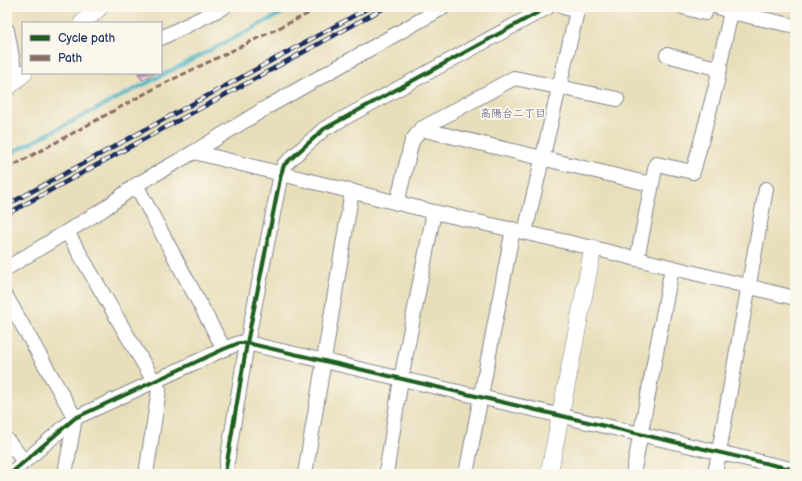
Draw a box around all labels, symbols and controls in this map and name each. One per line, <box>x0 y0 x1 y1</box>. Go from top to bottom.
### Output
legend <box>22 22 162 74</box>
text: Cycle path <box>58 31 115 46</box>
text: Path <box>58 51 83 66</box>
district label: 高陽台二丁目 <box>480 107 546 120</box>

